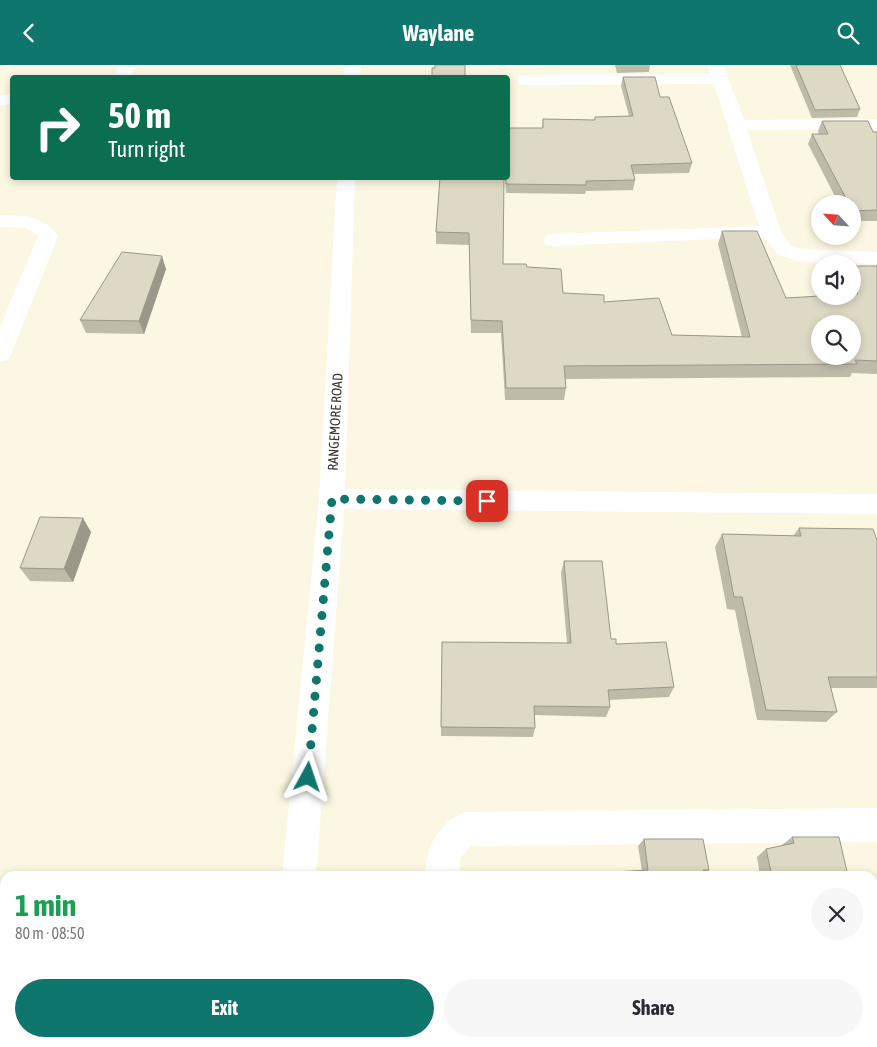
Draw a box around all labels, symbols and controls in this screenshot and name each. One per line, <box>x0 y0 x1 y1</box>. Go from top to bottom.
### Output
icon: back <box>15 19 43 47</box>
icon: search <box>834 19 862 47</box>
text: Waylane <box>403 20 474 46</box>
icon: right <box>25 95 90 160</box>
text: 50 m <box>108 95 171 135</box>
text: Turn right <box>108 136 185 162</box>
north arrow <box>811 195 861 245</box>
map controls <box>811 195 861 365</box>
button: sound <box>811 255 861 305</box>
button: search <box>811 315 861 365</box>
street label: RANGEMORE ROAD <box>324 373 346 471</box>
pin <box>466 480 508 522</box>
icon: arrive <box>473 487 501 515</box>
position arrow <box>281 750 333 802</box>
text: 1 min <box>15 888 76 922</box>
button: close <box>811 888 863 940</box>
text: 80 m · 08:50 <box>15 924 85 942</box>
button: Exit <box>15 979 434 1037</box>
button: Share <box>444 979 863 1037</box>

